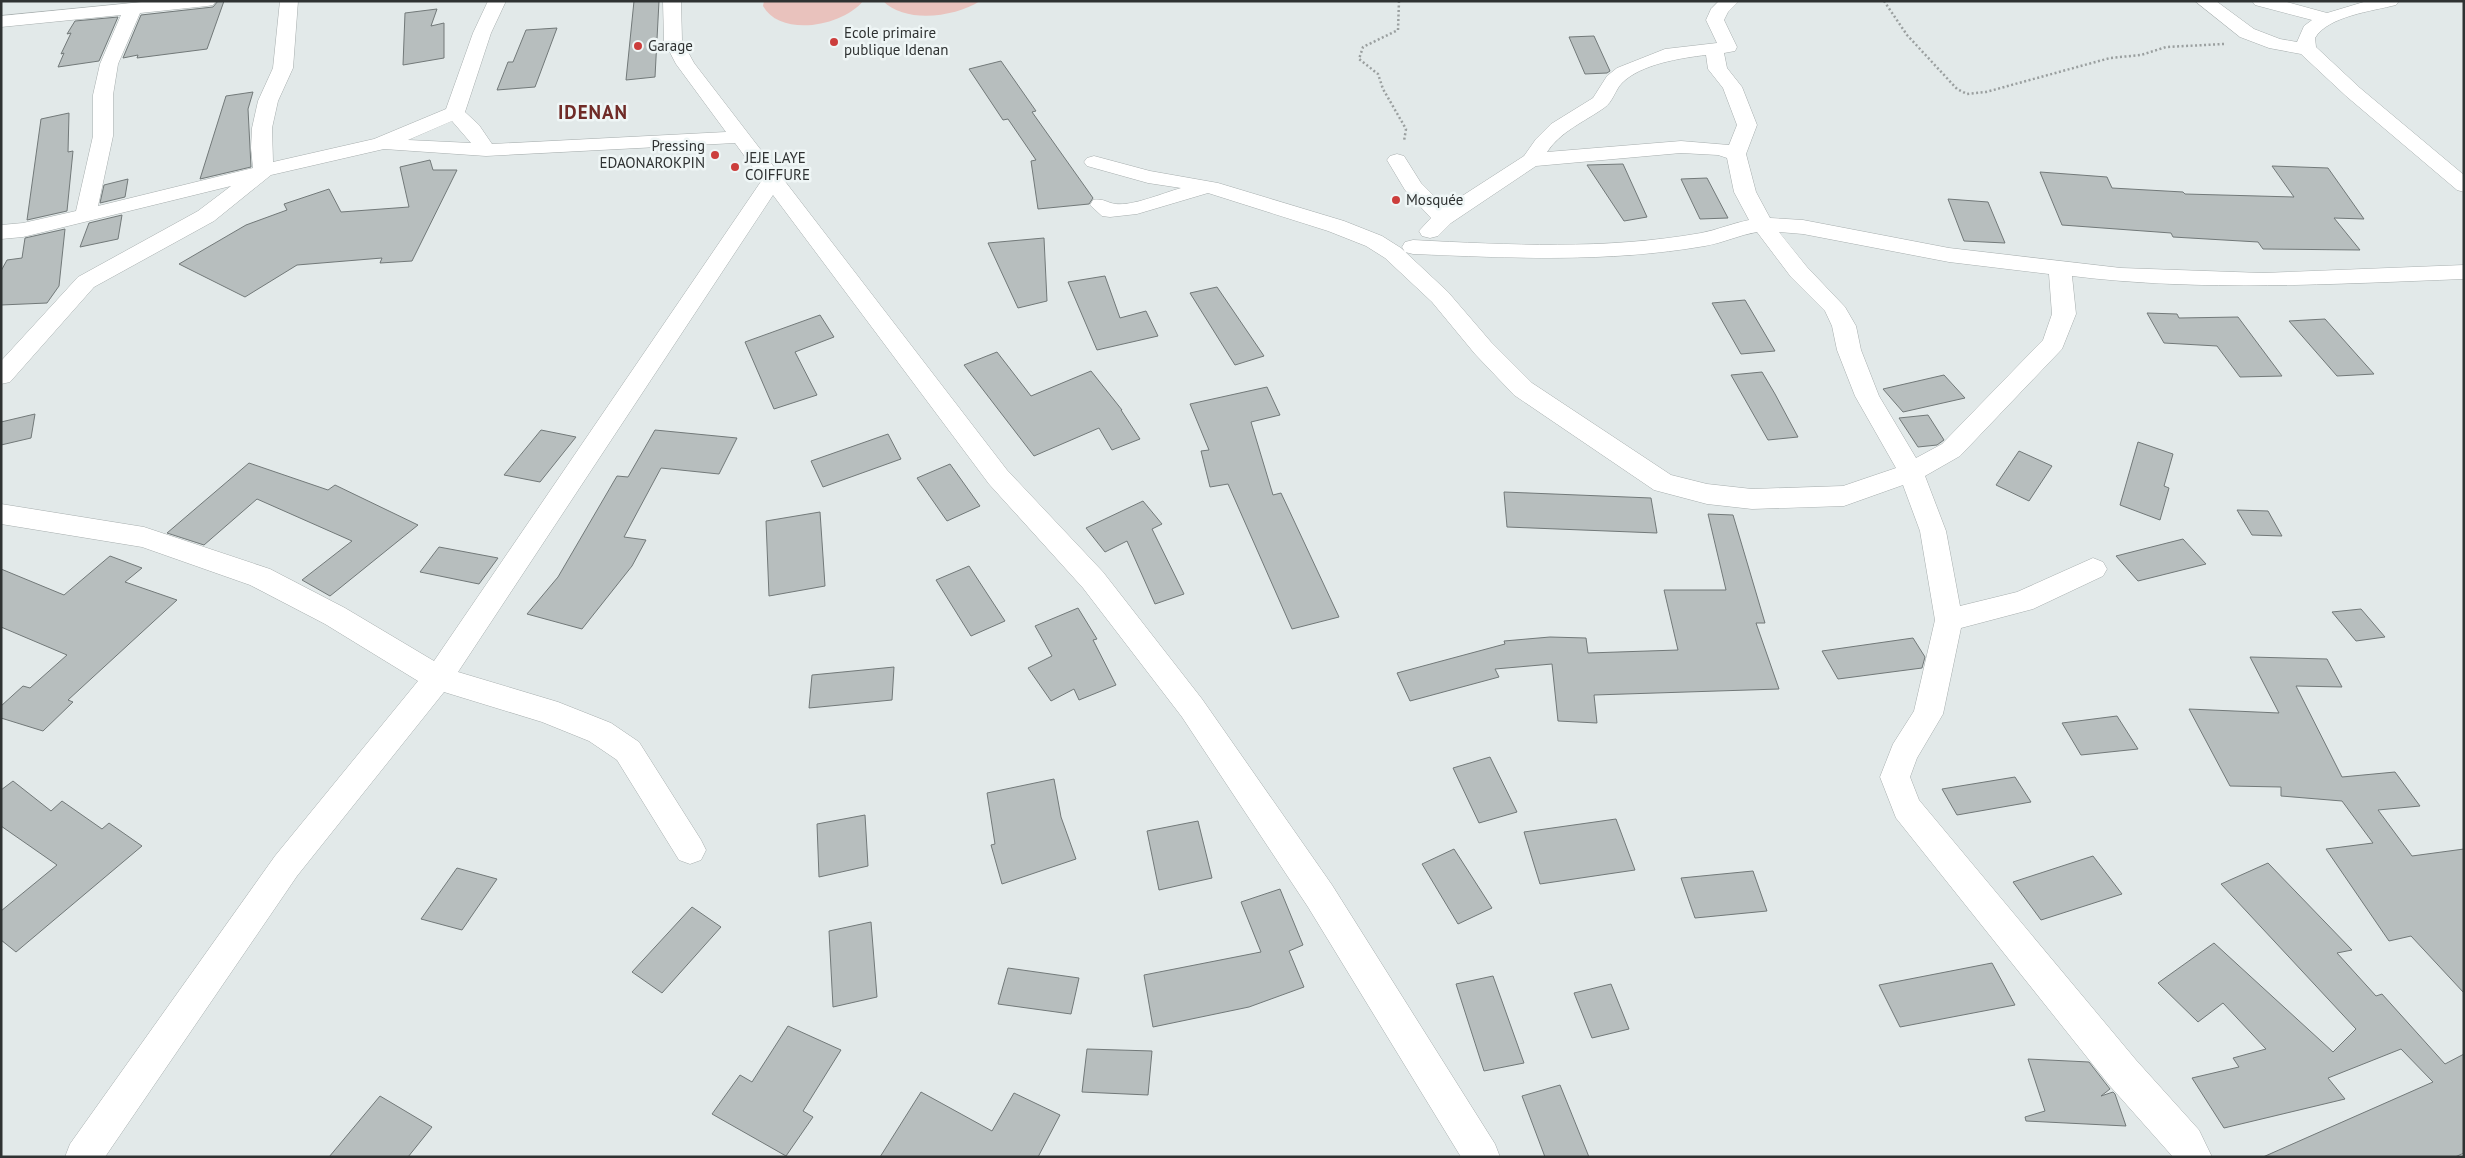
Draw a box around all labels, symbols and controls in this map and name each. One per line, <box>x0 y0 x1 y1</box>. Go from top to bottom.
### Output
place label: Ecole primaire publique Idenan <box>844 23 948 59</box>
place label: Garage <box>648 36 693 55</box>
marker: Ecole primaire publique Idenan <box>828 36 840 48</box>
marker: Garage <box>632 40 644 52</box>
district label: IDENAN <box>558 100 628 124</box>
place label: Pressing EDAONAROKPIN <box>599 136 705 172</box>
place label: JEJE LAYE COIFFURE <box>744 148 810 184</box>
marker: Pressing EDAONAROKPIN <box>709 149 721 161</box>
marker: JEJE LAYE COIFFURE <box>729 161 741 173</box>
place label: Mosquée <box>1406 190 1463 209</box>
marker: Mosquée <box>1390 194 1402 206</box>

